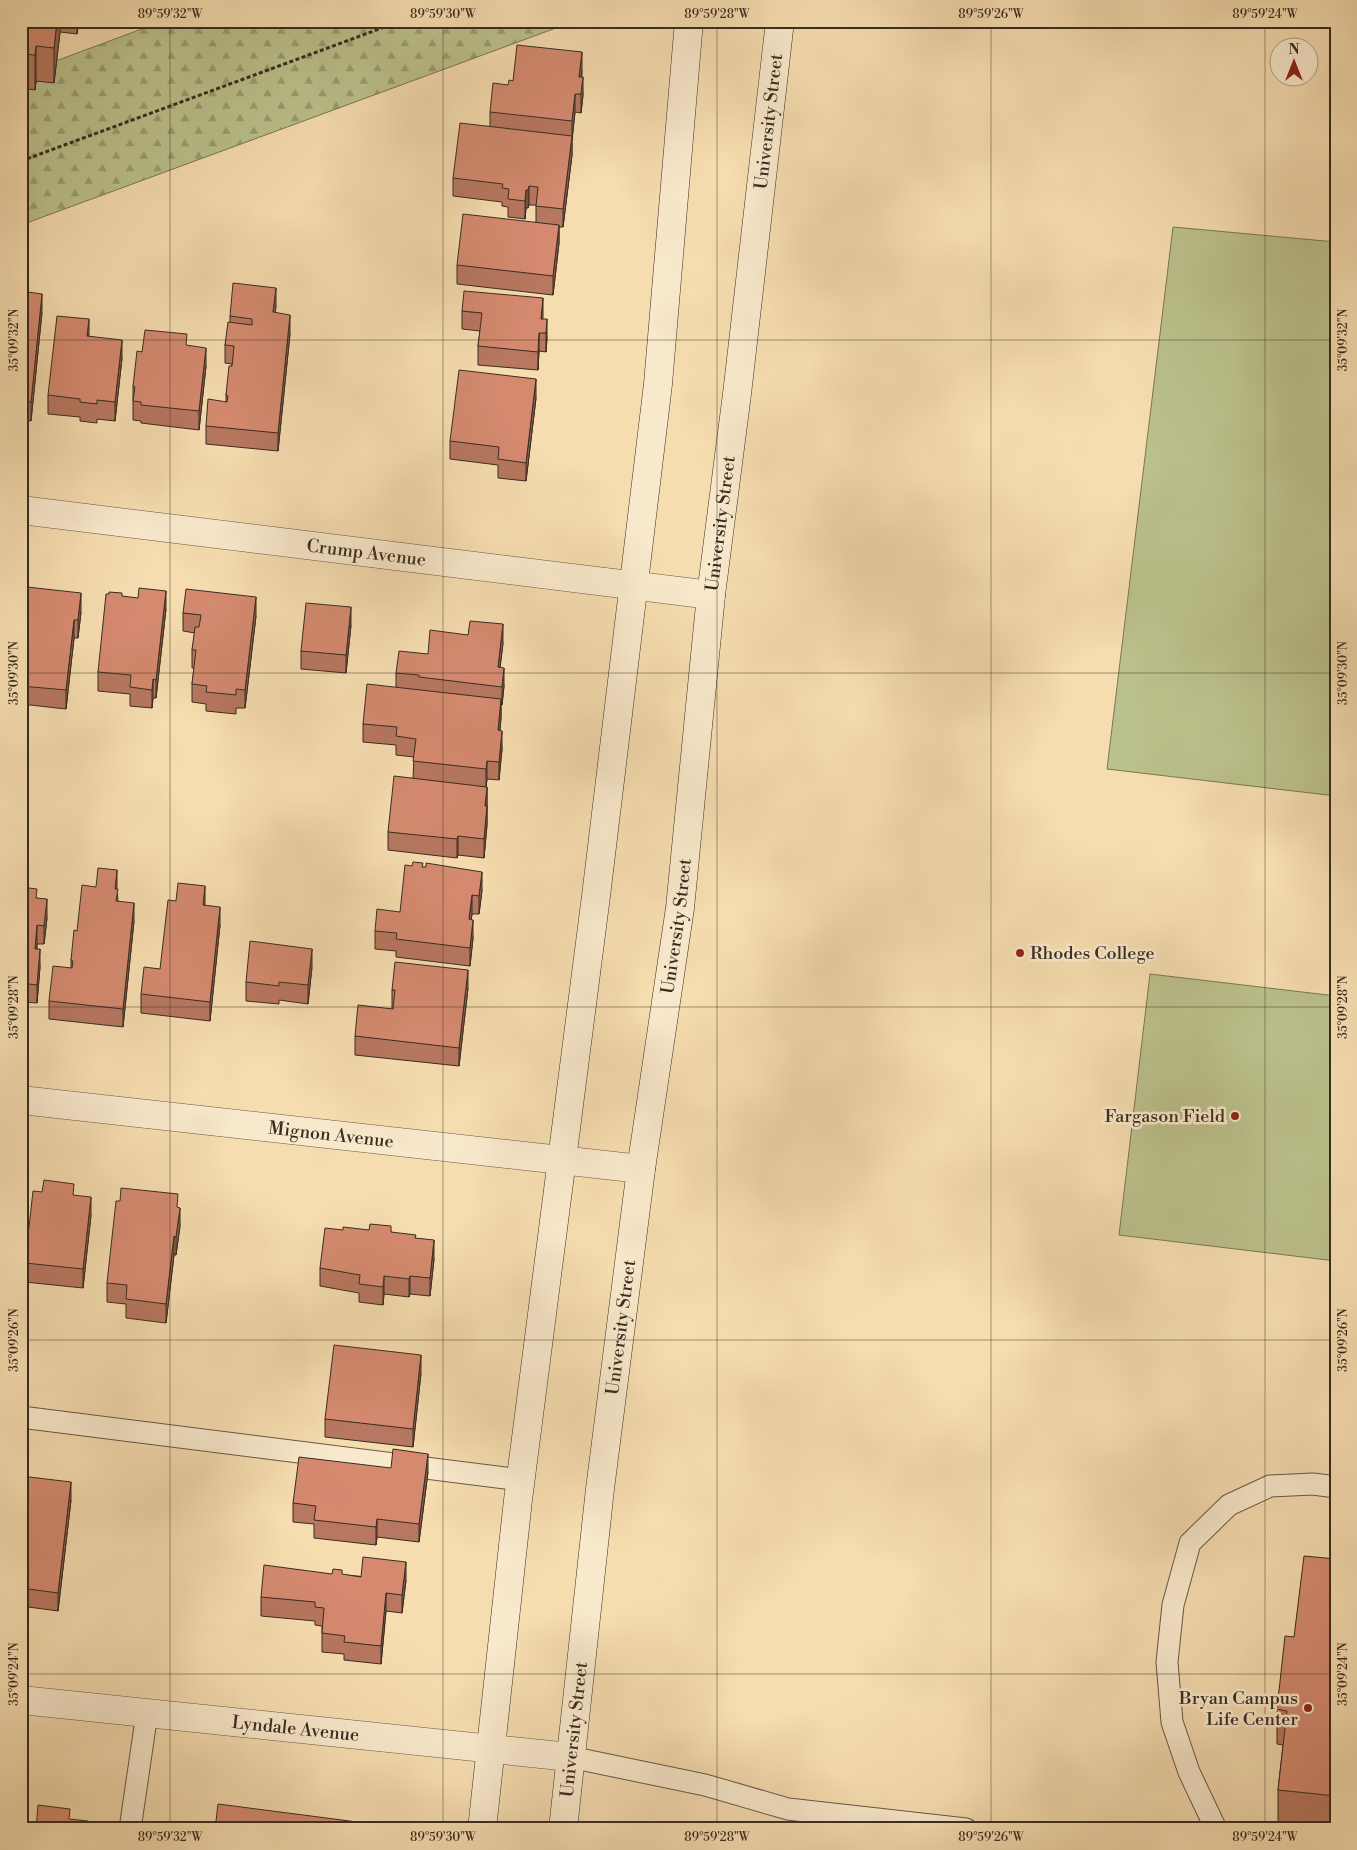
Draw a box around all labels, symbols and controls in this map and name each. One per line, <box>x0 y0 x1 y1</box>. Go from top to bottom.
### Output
text: 89°59'32"W <box>138 7 203 22</box>
text: 89°59'30"W <box>410 7 477 22</box>
text: 89°59'28"W <box>684 7 751 22</box>
text: 89°59'26"W <box>958 7 1025 22</box>
text: 89°59'24"W <box>1232 7 1299 22</box>
north arrow <box>1270 38 1320 88</box>
text: N <box>1288 41 1300 59</box>
street label: University Street <box>750 52 788 191</box>
text: 35°09'32"N <box>7 309 22 371</box>
text: 35°09'32"N <box>1336 309 1351 371</box>
street label: University Street <box>701 454 741 593</box>
street label: Crump Avenue <box>305 534 427 572</box>
text: 35°09'30"N <box>7 641 22 705</box>
text: 35°09'30"N <box>1336 641 1351 705</box>
street label: University Street <box>656 857 697 996</box>
place label: Rhodes College <box>1030 942 1155 965</box>
marker: Rhodes College <box>1014 947 1026 959</box>
text: 35°09'28"N <box>7 975 22 1039</box>
text: 35°09'28"N <box>1336 975 1351 1039</box>
place label: Fargason Field <box>1104 1105 1226 1128</box>
marker: Fargason Field <box>1229 1110 1241 1122</box>
street label: Mignon Avenue <box>267 1117 395 1153</box>
street label: University Street <box>601 1258 641 1397</box>
text: 35°09'26"N <box>7 1308 22 1372</box>
text: 35°09'26"N <box>1336 1308 1351 1372</box>
text: 35°09'24"N <box>7 1642 22 1706</box>
text: 35°09'24"N <box>1336 1642 1351 1706</box>
street label: University Street <box>556 1660 593 1799</box>
place label: Bryan Campus Life Center <box>1178 1687 1298 1731</box>
marker: Bryan Campus Life Center <box>1302 1702 1314 1714</box>
street label: Lyndale Avenue <box>231 1711 360 1747</box>
text: 89°59'32"W <box>138 1830 203 1845</box>
text: 89°59'30"W <box>410 1830 477 1845</box>
text: 89°59'28"W <box>684 1830 751 1845</box>
text: 89°59'26"W <box>958 1830 1025 1845</box>
text: 89°59'24"W <box>1232 1830 1299 1845</box>

